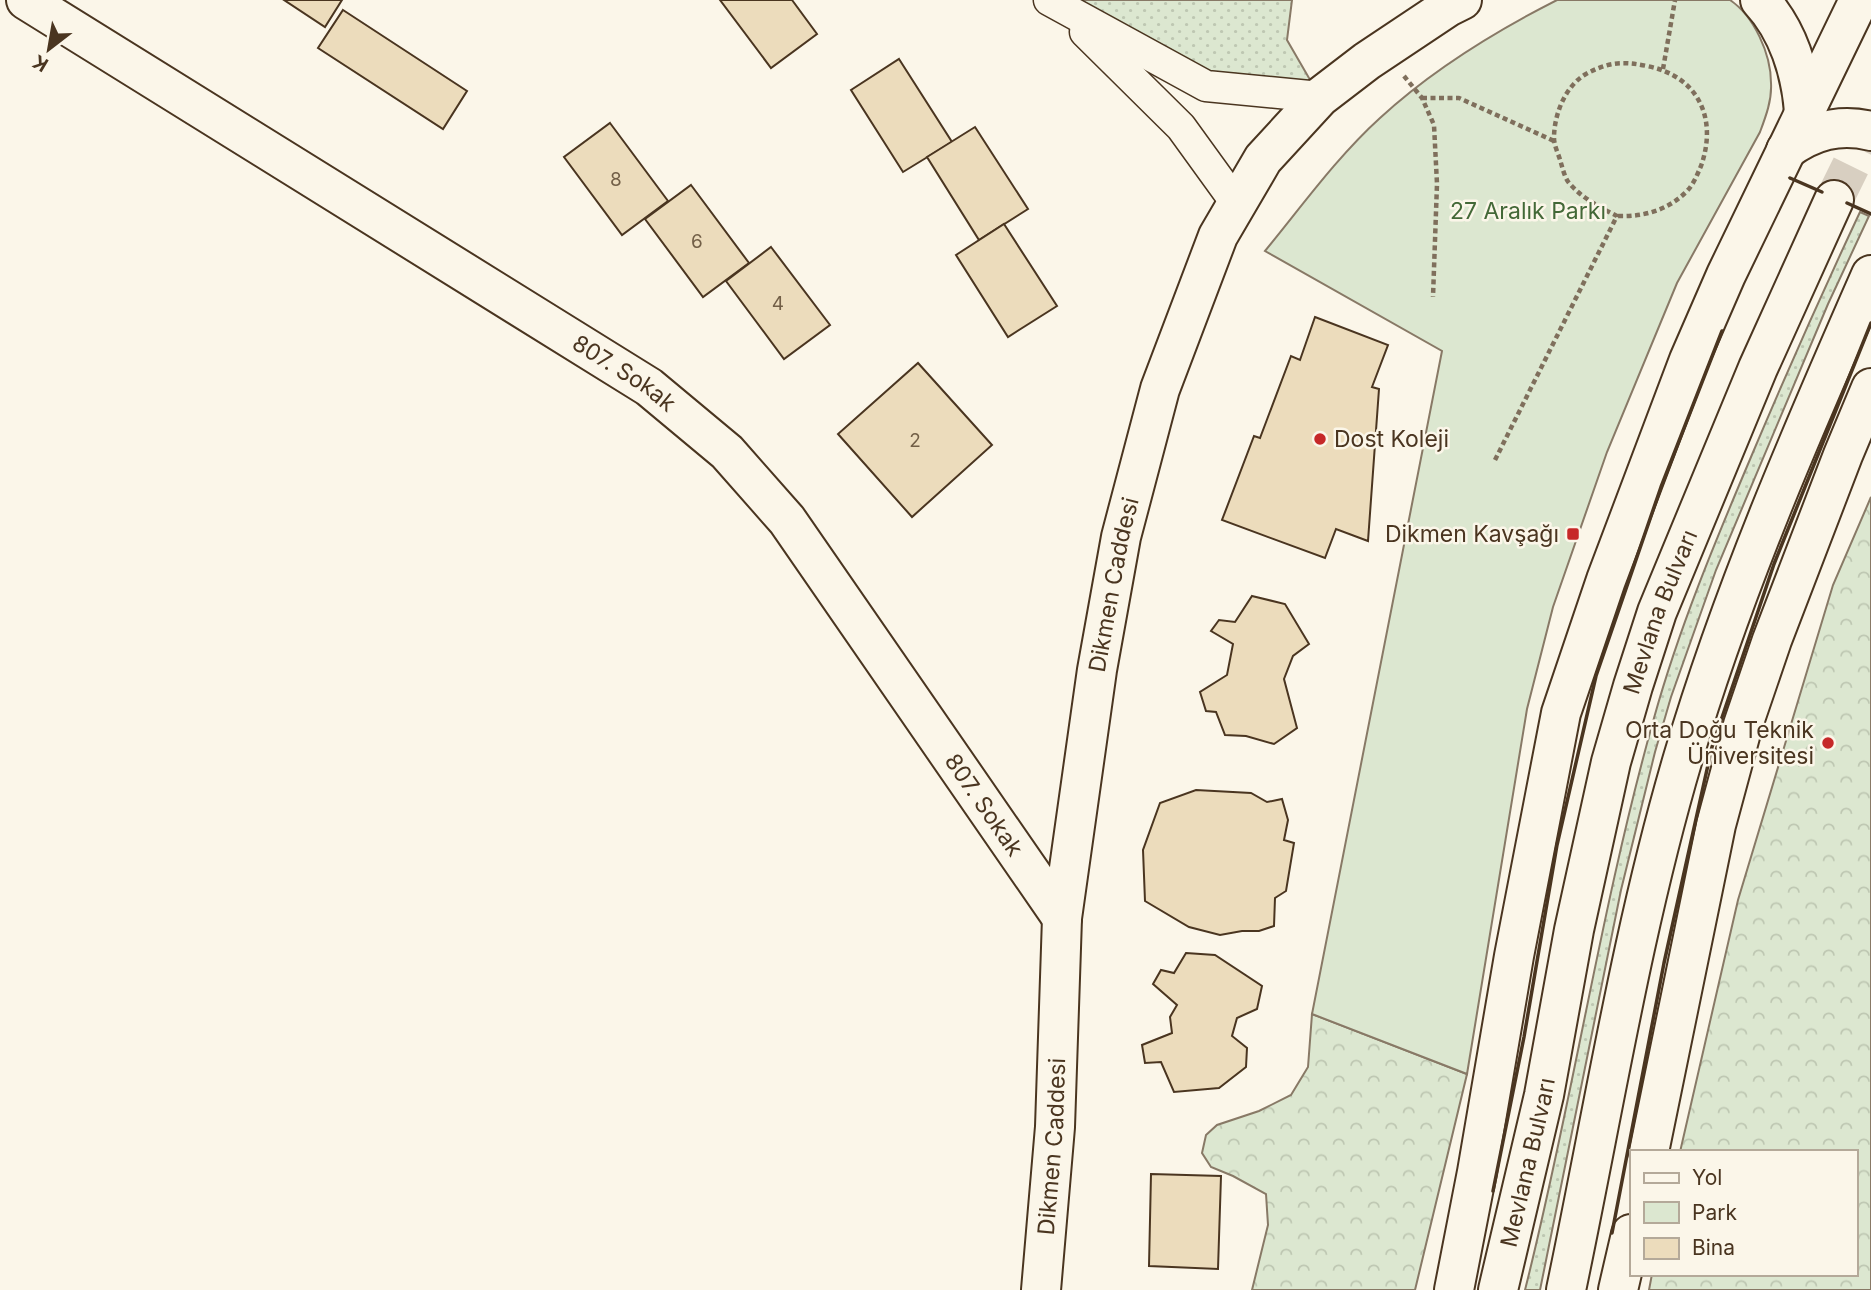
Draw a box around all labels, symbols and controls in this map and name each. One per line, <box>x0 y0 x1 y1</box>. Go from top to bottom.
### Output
north arrow <box>14 14 84 84</box>
text: K <box>28 50 52 77</box>
house number: 8 <box>610 168 622 191</box>
park label: 27 Aralık Parkı <box>1450 197 1606 225</box>
house number: 6 <box>691 230 703 253</box>
house number: 4 <box>772 292 784 315</box>
street label: 807. Sokak <box>567 329 682 418</box>
place label: Dost Koleji <box>1334 425 1449 453</box>
house number: 2 <box>909 429 921 452</box>
marker: Dost Koleji <box>1312 431 1328 447</box>
street label: Dikmen Caddesi <box>1083 494 1145 674</box>
place label: Dikmen Kavşağı <box>1385 520 1559 548</box>
marker: Dikmen Kavşağı <box>1565 526 1581 542</box>
street label: Mevlana Bulvarı <box>1617 526 1703 698</box>
place label: Orta Doğu Teknik Üniversitesi <box>1625 716 1814 770</box>
marker: Orta Doğu Teknik Üniversitesi <box>1820 735 1836 751</box>
street label: 807. Sokak <box>939 748 1029 862</box>
street label: Dikmen Caddesi <box>1032 1057 1071 1236</box>
street label: Mevlana Bulvarı <box>1495 1076 1561 1250</box>
legend <box>1630 1150 1857 1276</box>
text: Yol <box>1692 1165 1722 1190</box>
text: Park <box>1692 1200 1737 1225</box>
text: Bina <box>1692 1235 1735 1260</box>

